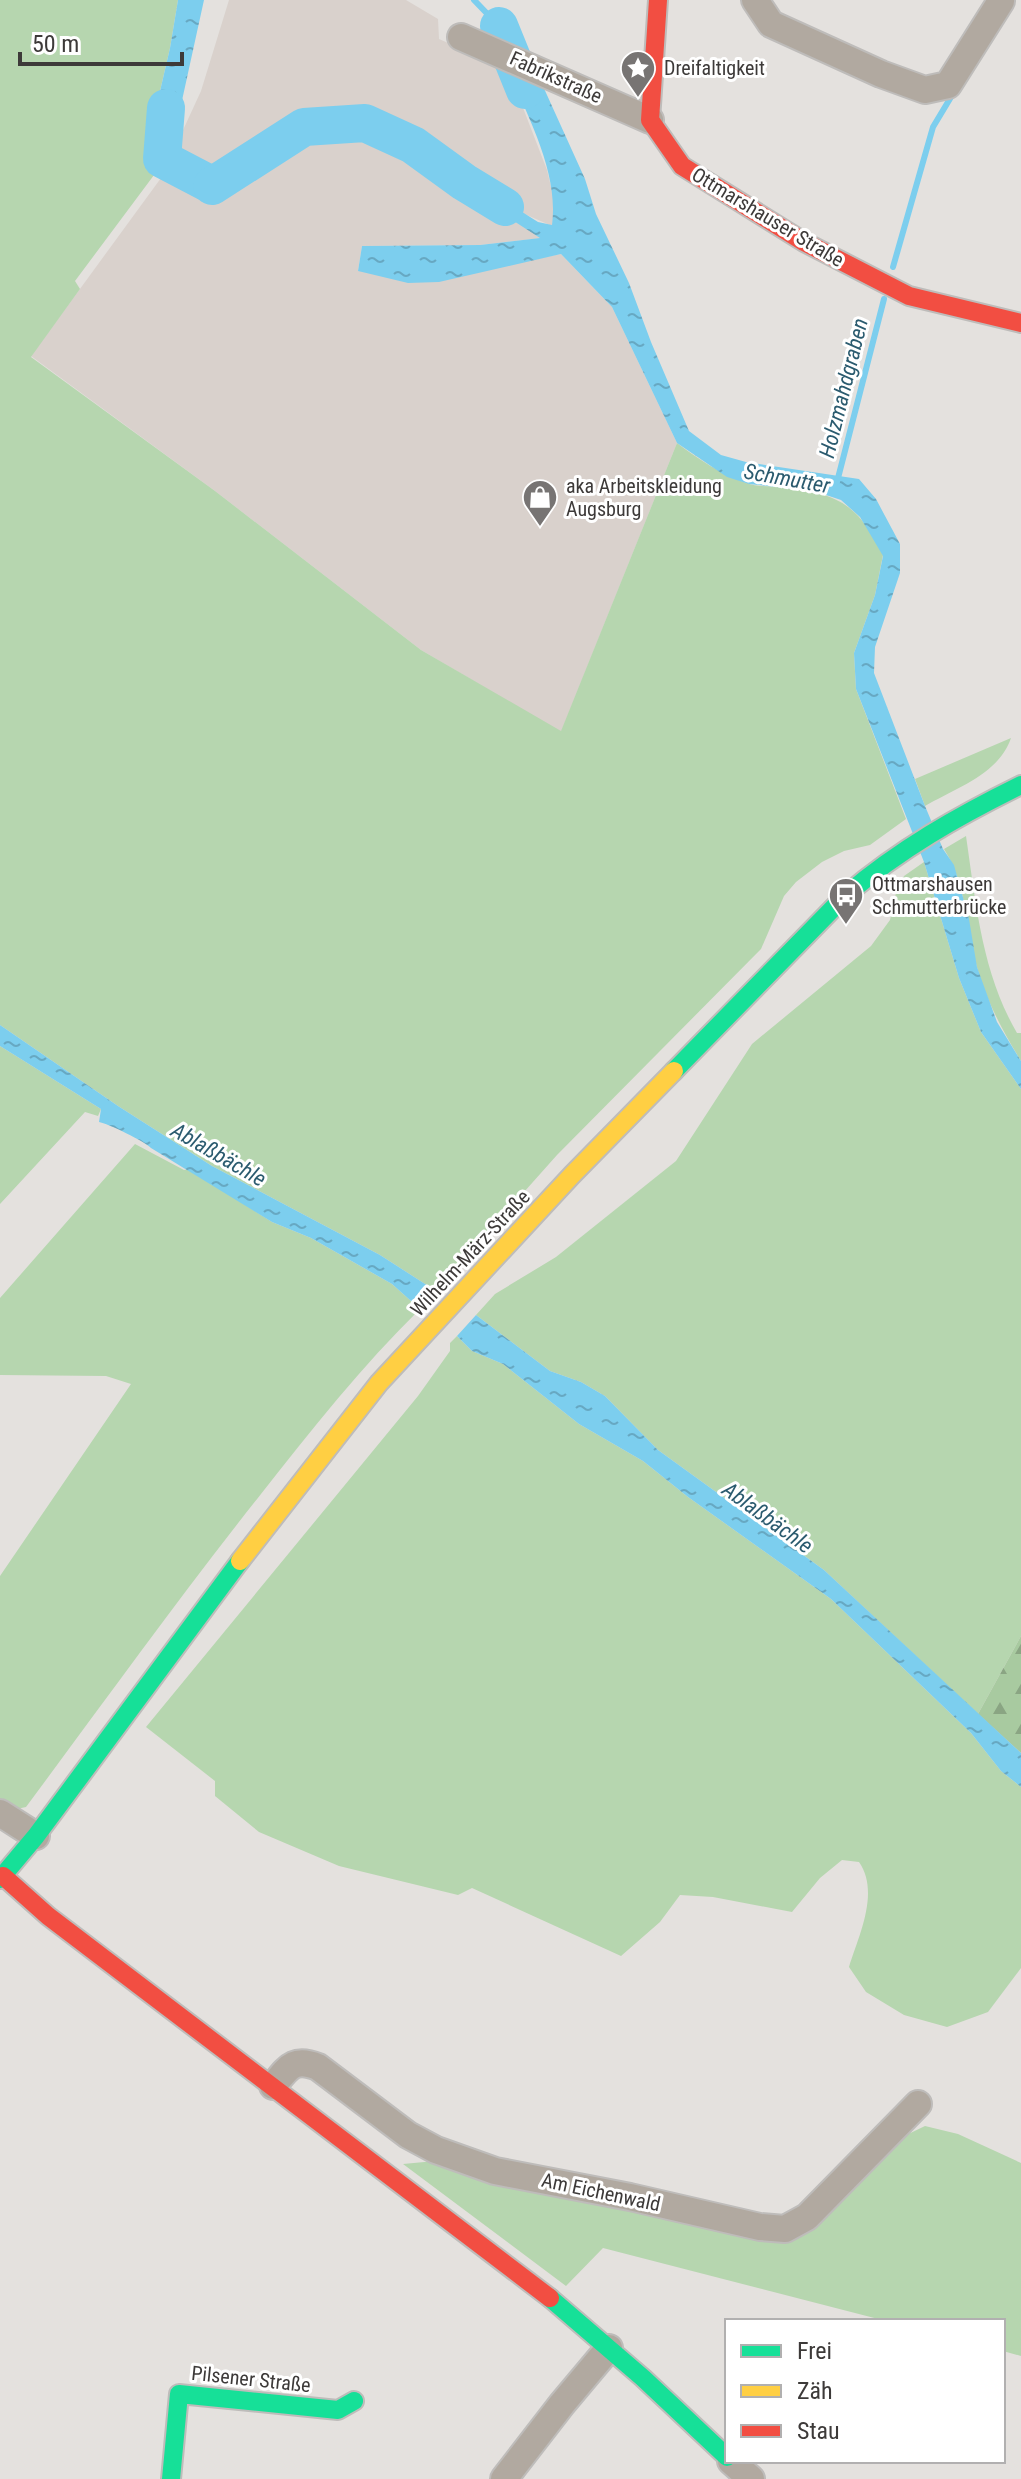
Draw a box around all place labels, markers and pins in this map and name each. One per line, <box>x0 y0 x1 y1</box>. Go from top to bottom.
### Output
place icon: Dreifaltigkeit <box>619 49 657 99</box>
place label: Dreifaltigkeit <box>664 56 765 80</box>
place label: aka Arbeitskleidung Augsburg <box>566 474 722 521</box>
shop icon: aka Arbeitskleidung Augsburg <box>521 478 559 528</box>
place label: Ottmarshausen Schmutterbrücke <box>872 872 1006 919</box>
bus stop icon: Ottmarshausen Schmutterbrücke <box>827 876 865 926</box>

